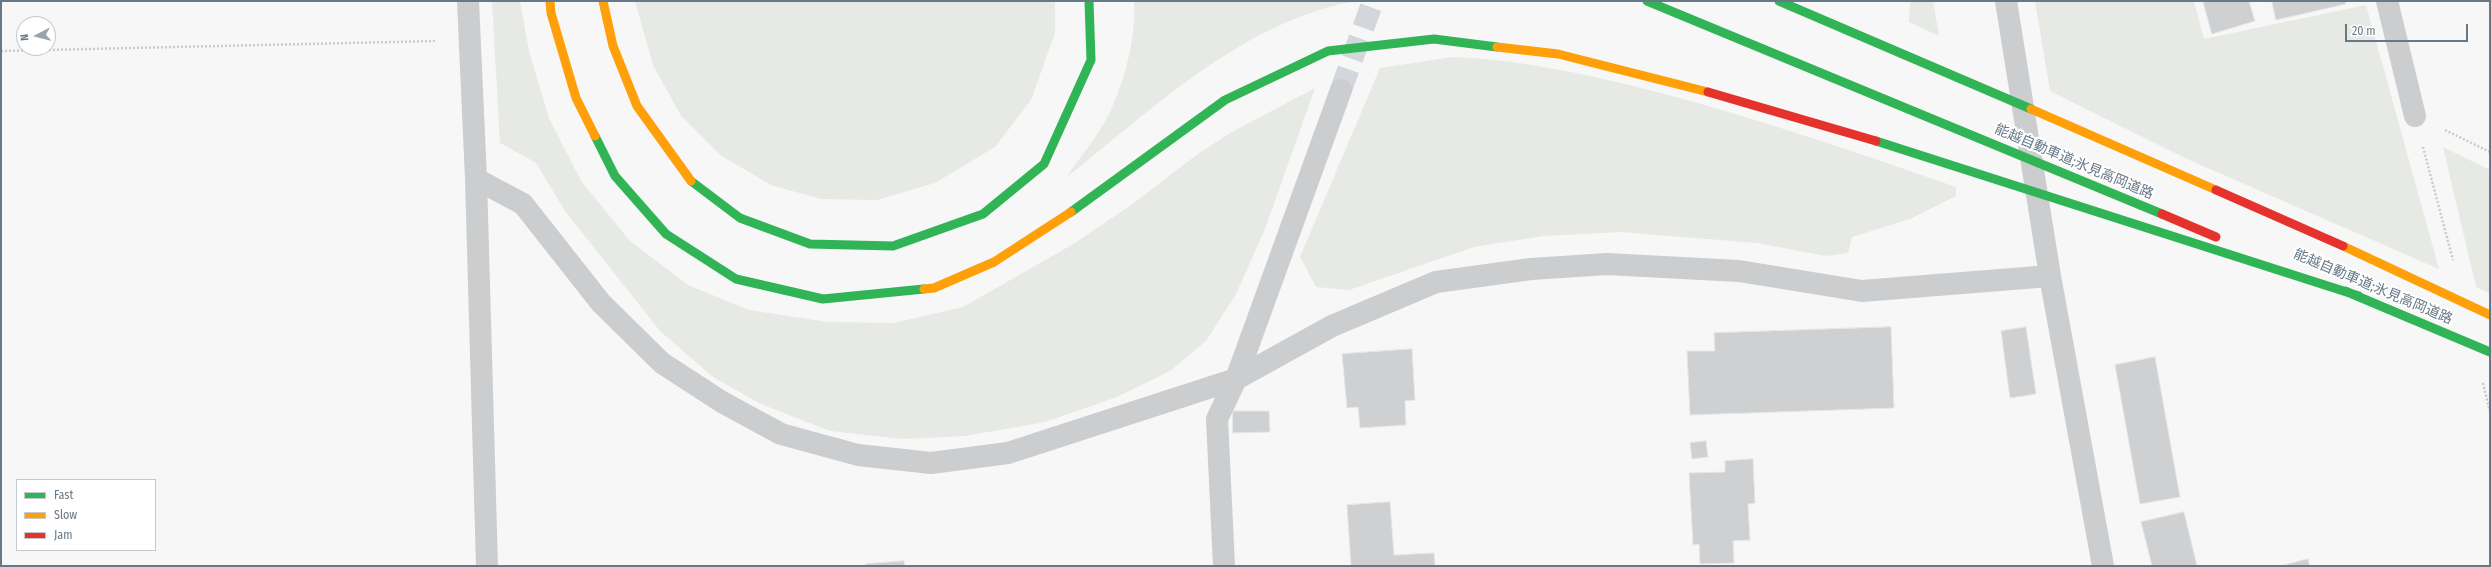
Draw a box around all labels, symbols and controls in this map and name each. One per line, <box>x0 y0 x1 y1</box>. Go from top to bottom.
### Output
north arrow <box>16 16 56 56</box>
scale bar <box>2347 16 2470 42</box>
text: 20 m <box>2352 24 2376 38</box>
text: N <box>18 33 31 41</box>
street label: 能越自動車道;氷見高岡道路 <box>1992 121 2156 203</box>
street label: 能越自動車道;氷見高岡道路 <box>2291 246 2455 328</box>
legend <box>16 479 156 551</box>
text: Fast <box>54 488 73 502</box>
text: Slow <box>54 508 77 522</box>
text: Jam <box>54 528 72 542</box>

